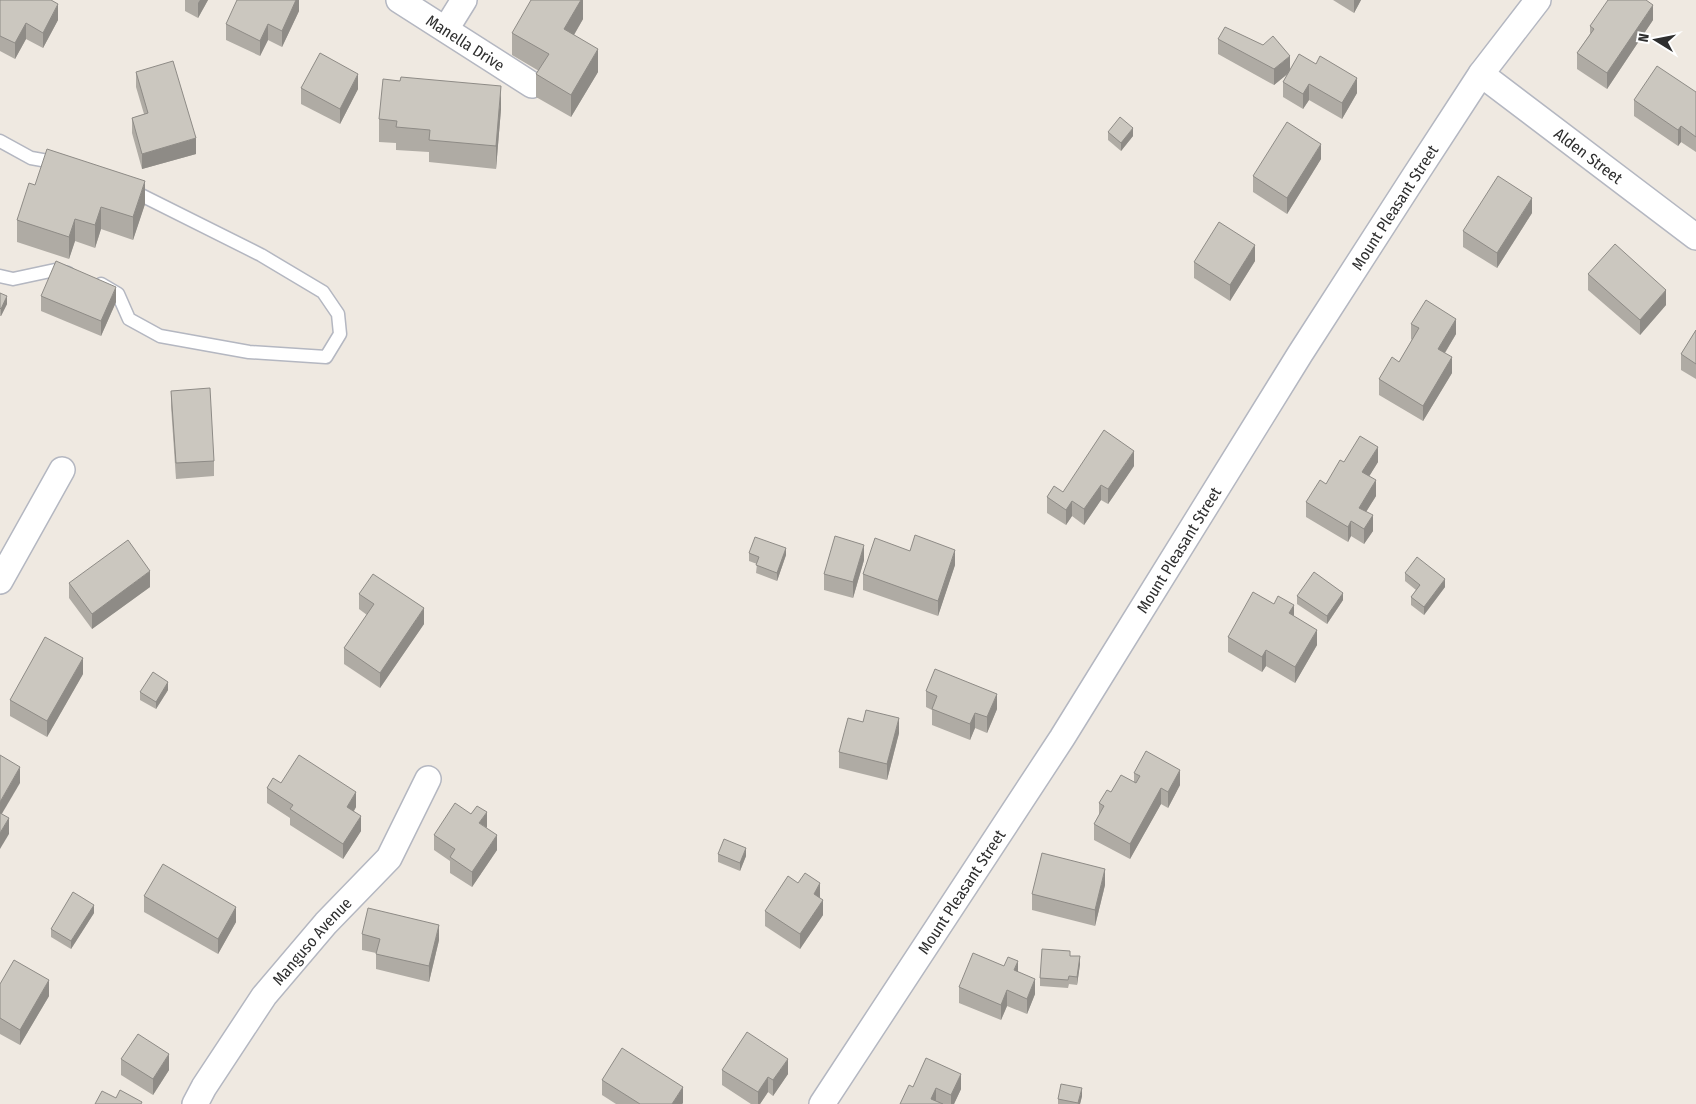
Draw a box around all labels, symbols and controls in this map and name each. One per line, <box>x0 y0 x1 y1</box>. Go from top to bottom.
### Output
street label: Manella Drive <box>423 10 508 75</box>
north arrow <box>1631 15 1681 65</box>
text: N <box>1635 32 1653 43</box>
street label: Alden Street <box>1551 124 1627 188</box>
street label: Mount Pleasant Street <box>1347 141 1442 273</box>
street label: Mount Pleasant Street <box>1132 483 1225 616</box>
street label: Mount Pleasant Street <box>914 825 1009 957</box>
street label: Manguso Avenue <box>268 893 355 989</box>

